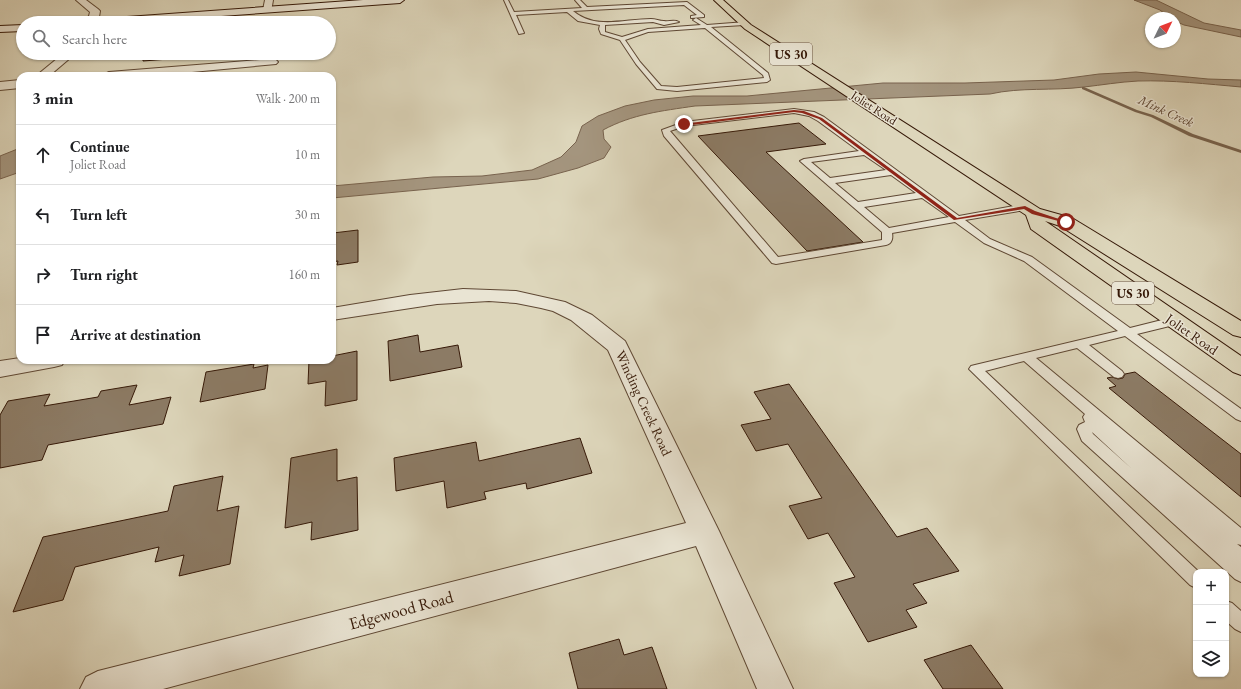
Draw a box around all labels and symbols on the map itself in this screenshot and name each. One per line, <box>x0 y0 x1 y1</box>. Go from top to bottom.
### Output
north arrow <box>1145 12 1181 48</box>
road number: US 30 <box>770 43 812 65</box>
street label: Joliet Road <box>847 87 901 129</box>
water label: Mink Creek <box>1135 91 1197 131</box>
route end <box>675 115 693 133</box>
route start <box>1057 213 1075 231</box>
road number: US 30 <box>1112 282 1154 304</box>
street label: Joliet Road <box>1161 309 1223 359</box>
street label: Winding Creek Road <box>612 347 677 459</box>
street label: Edgewood Road <box>346 585 456 635</box>

